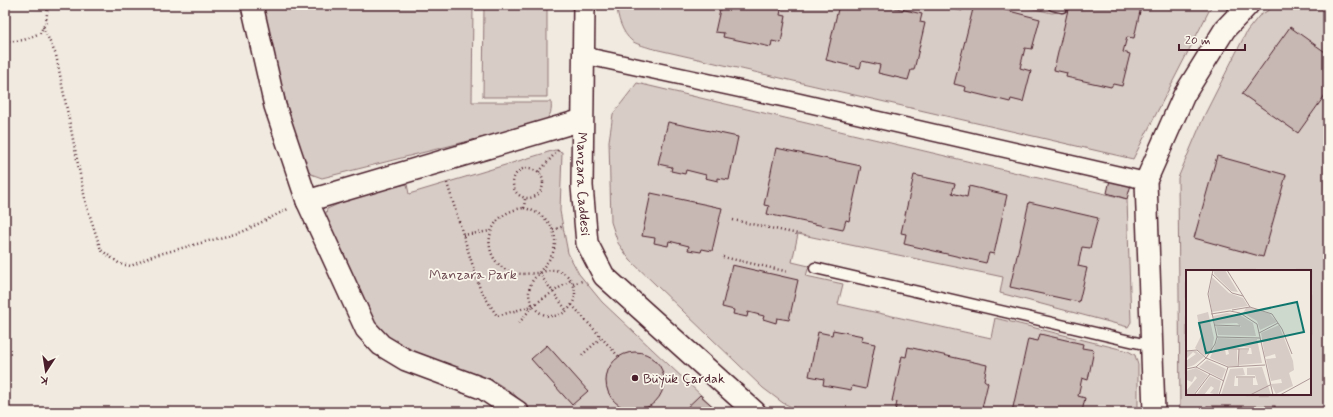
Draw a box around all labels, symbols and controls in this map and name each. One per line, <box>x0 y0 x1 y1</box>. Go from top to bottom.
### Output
scale bar <box>1179 26 1245 52</box>
text: 20 m <box>1185 33 1211 49</box>
street label: Manzara Caddesi <box>572 132 594 237</box>
park label: Manzara Park <box>429 266 517 284</box>
inset map <box>1186 270 1311 395</box>
north arrow <box>26 351 66 391</box>
place label: Büyük Çardak <box>643 370 725 388</box>
text: K <box>39 372 49 387</box>
marker: Büyük Çardak <box>630 373 640 383</box>

